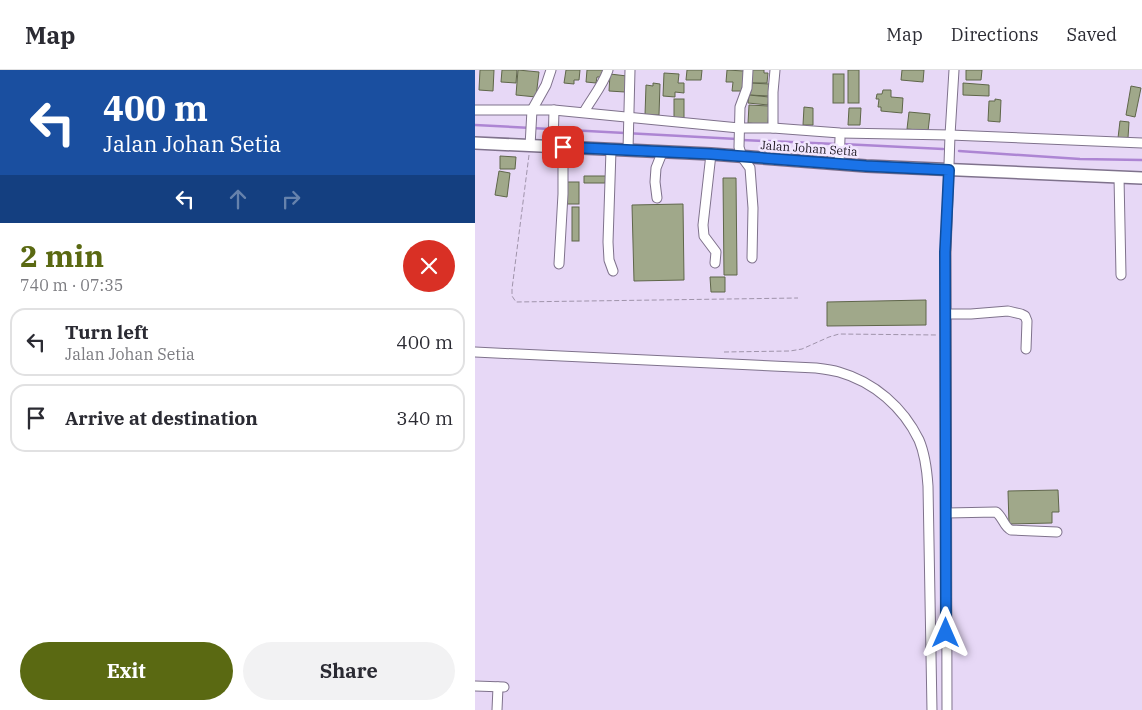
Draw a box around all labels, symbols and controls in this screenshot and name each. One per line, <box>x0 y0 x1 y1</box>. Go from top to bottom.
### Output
text: Map <box>25 19 75 51</box>
text: Map <box>886 23 923 46</box>
text: Directions <box>951 23 1039 46</box>
text: Saved <box>1067 23 1117 46</box>
text: 400 m <box>103 85 208 131</box>
icon: left <box>20 90 85 155</box>
pin <box>542 126 584 168</box>
text: Jalan Johan Setia <box>103 129 281 158</box>
icon: arrive <box>549 133 577 161</box>
street label: Jalan Johan Setia <box>760 137 858 159</box>
icon: left <box>171 185 199 213</box>
icon: ahead <box>224 185 252 213</box>
icon: right <box>277 185 305 213</box>
text: 2 min <box>20 236 104 275</box>
button: close <box>403 240 455 292</box>
text: 740 m · 07:35 <box>20 275 123 295</box>
text: Turn left <box>65 320 148 344</box>
icon: left <box>22 328 50 356</box>
text: 400 m <box>396 330 453 354</box>
text: Jalan Johan Setia <box>65 344 195 364</box>
icon: arrive <box>22 404 50 432</box>
text: Arrive at destination <box>65 406 258 430</box>
text: 340 m <box>396 406 453 430</box>
position arrow <box>919 606 971 658</box>
button: Exit <box>20 642 233 700</box>
button: Share <box>243 642 455 700</box>

